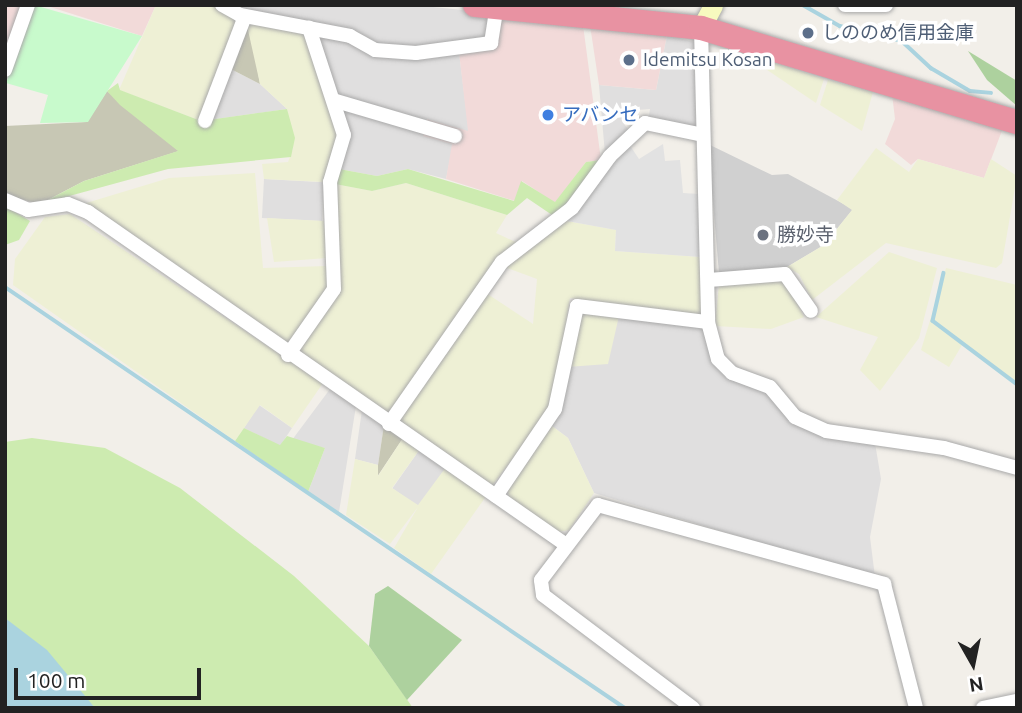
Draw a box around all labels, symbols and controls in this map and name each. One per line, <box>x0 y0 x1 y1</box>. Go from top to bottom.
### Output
place label: しののめ信用金庫 <box>822 22 974 44</box>
marker: しののめ信用金庫 <box>800 25 816 41</box>
place label: Idemitsu Kosan <box>643 49 773 71</box>
marker: Idemitsu Kosan <box>621 52 637 68</box>
place label: アバンセ <box>562 104 638 126</box>
marker: アバンセ <box>540 107 556 123</box>
place label: 勝妙寺 <box>777 224 834 246</box>
marker: 勝妙寺 <box>755 227 771 243</box>
north arrow <box>938 629 1008 699</box>
scale bar <box>18 654 205 698</box>
text: 100 m <box>27 668 85 692</box>
text: N <box>968 673 985 697</box>

